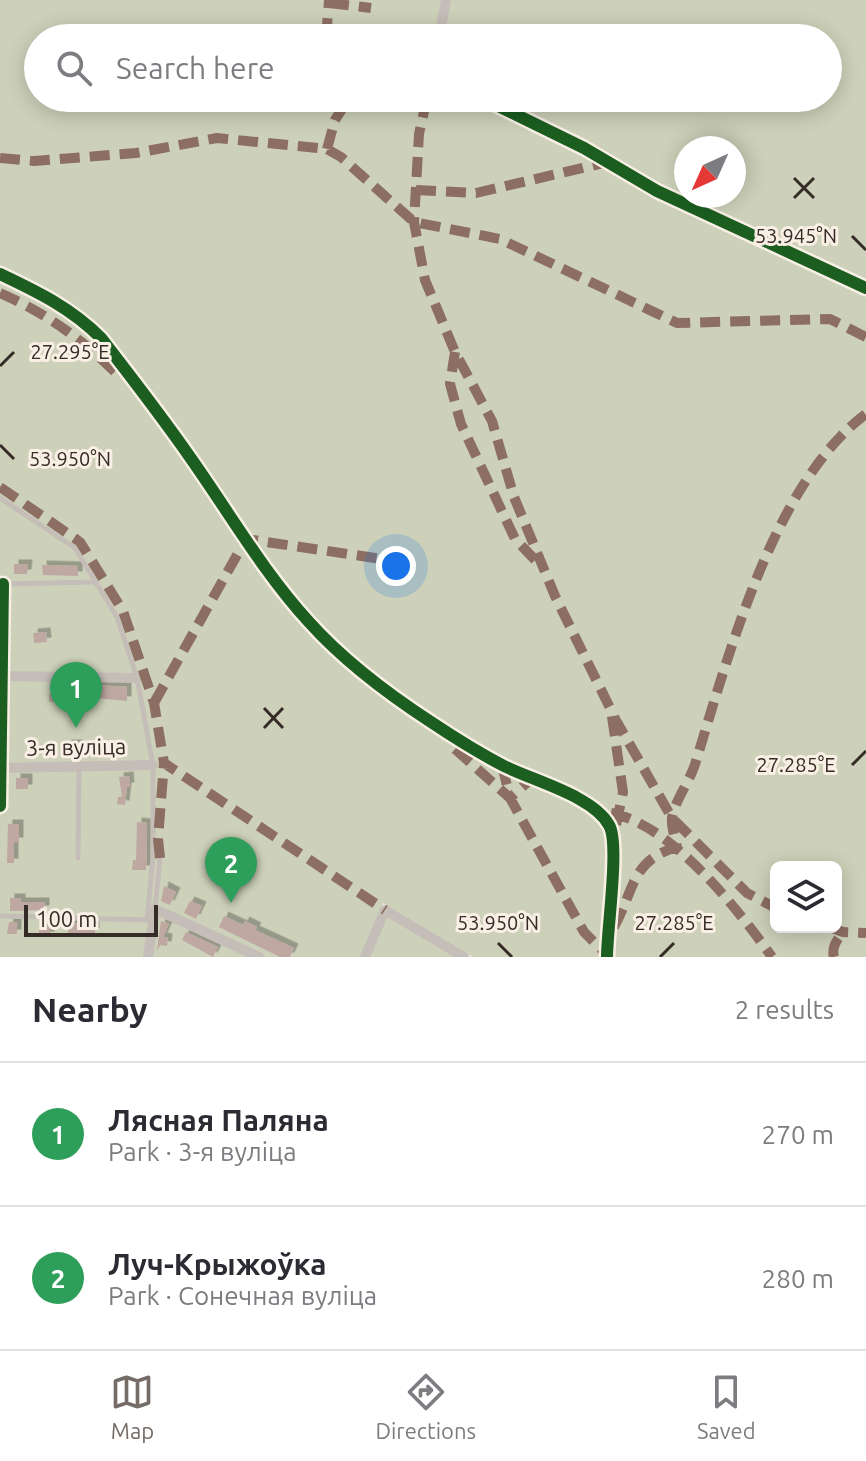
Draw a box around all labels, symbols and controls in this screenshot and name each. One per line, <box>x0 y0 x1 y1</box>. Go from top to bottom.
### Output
search box <box>24 24 842 112</box>
icon: search <box>52 46 96 90</box>
text: Search here <box>116 51 275 85</box>
north arrow <box>674 136 746 208</box>
text: 53.945°N <box>755 224 837 247</box>
text: 27.295°E <box>31 340 110 363</box>
text: 53.950°N <box>29 447 111 470</box>
your location <box>376 546 416 586</box>
pin: 1 <box>50 662 102 728</box>
street label: 3-я вуліца <box>26 733 126 760</box>
text: 27.285°E <box>757 753 836 776</box>
pin: 2 <box>205 837 257 903</box>
map controls <box>770 861 842 933</box>
button: layers <box>770 861 842 933</box>
scale bar <box>24 901 158 937</box>
text: 100 m <box>36 906 97 931</box>
text: 53.950°N <box>457 911 539 934</box>
text: 27.285°E <box>635 911 714 934</box>
text: Nearby <box>32 990 147 1028</box>
text: 2 results <box>735 995 834 1024</box>
text: Лясная Паляна <box>108 1103 329 1137</box>
text: 1 <box>51 1120 65 1149</box>
text: 270 m <box>762 1120 834 1149</box>
text: Park · 3-я вуліца <box>108 1137 297 1166</box>
text: Луч-Крыжоўка <box>108 1247 327 1281</box>
text: 2 <box>51 1264 65 1293</box>
text: 280 m <box>762 1264 834 1293</box>
text: Park · Сонечная вуліца <box>108 1281 377 1310</box>
tab: Map <box>110 1370 154 1443</box>
tab: Directions <box>375 1370 476 1443</box>
tab: Saved <box>697 1370 756 1443</box>

